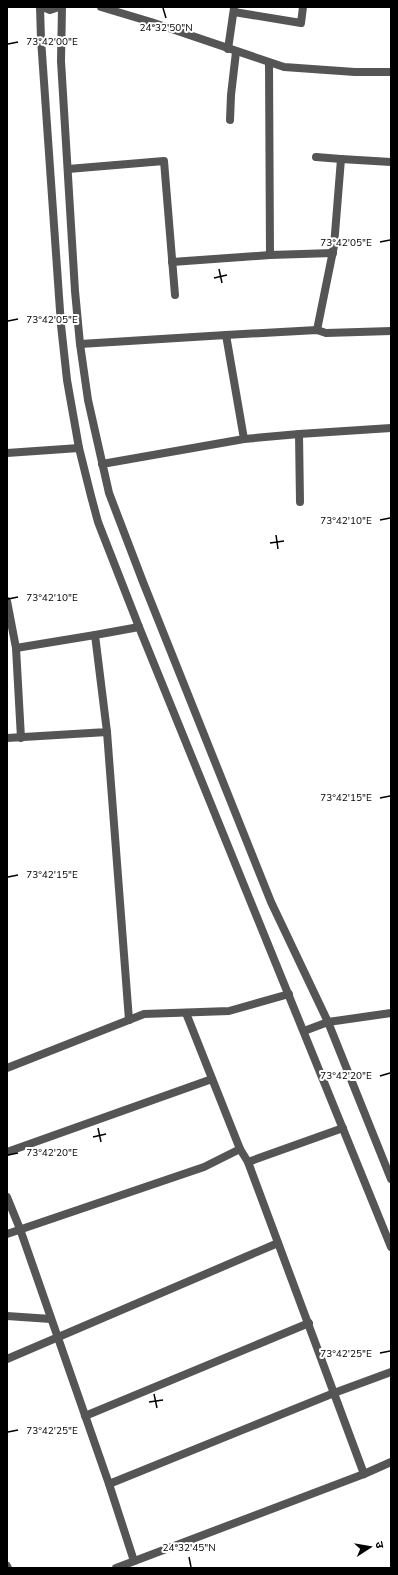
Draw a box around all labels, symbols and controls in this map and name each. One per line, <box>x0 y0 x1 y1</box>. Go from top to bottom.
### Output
text: 24°32'50"N <box>139 21 193 35</box>
text: 73°42'00"E <box>26 35 78 49</box>
text: 73°42'05"E <box>320 236 372 250</box>
text: 73°42'05"E <box>26 313 78 327</box>
text: 73°42'10"E <box>320 514 372 528</box>
text: 73°42'10"E <box>26 591 78 605</box>
text: 73°42'15"E <box>320 791 372 805</box>
text: 73°42'15"E <box>26 868 78 882</box>
text: 73°42'20"E <box>320 1069 372 1083</box>
text: 73°42'20"E <box>26 1146 78 1160</box>
text: 73°42'25"E <box>320 1347 372 1361</box>
text: 73°42'25"E <box>26 1424 78 1438</box>
north arrow <box>350 1527 390 1567</box>
text: उ <box>371 1540 387 1550</box>
text: 24°32'45"N <box>162 1541 216 1555</box>

